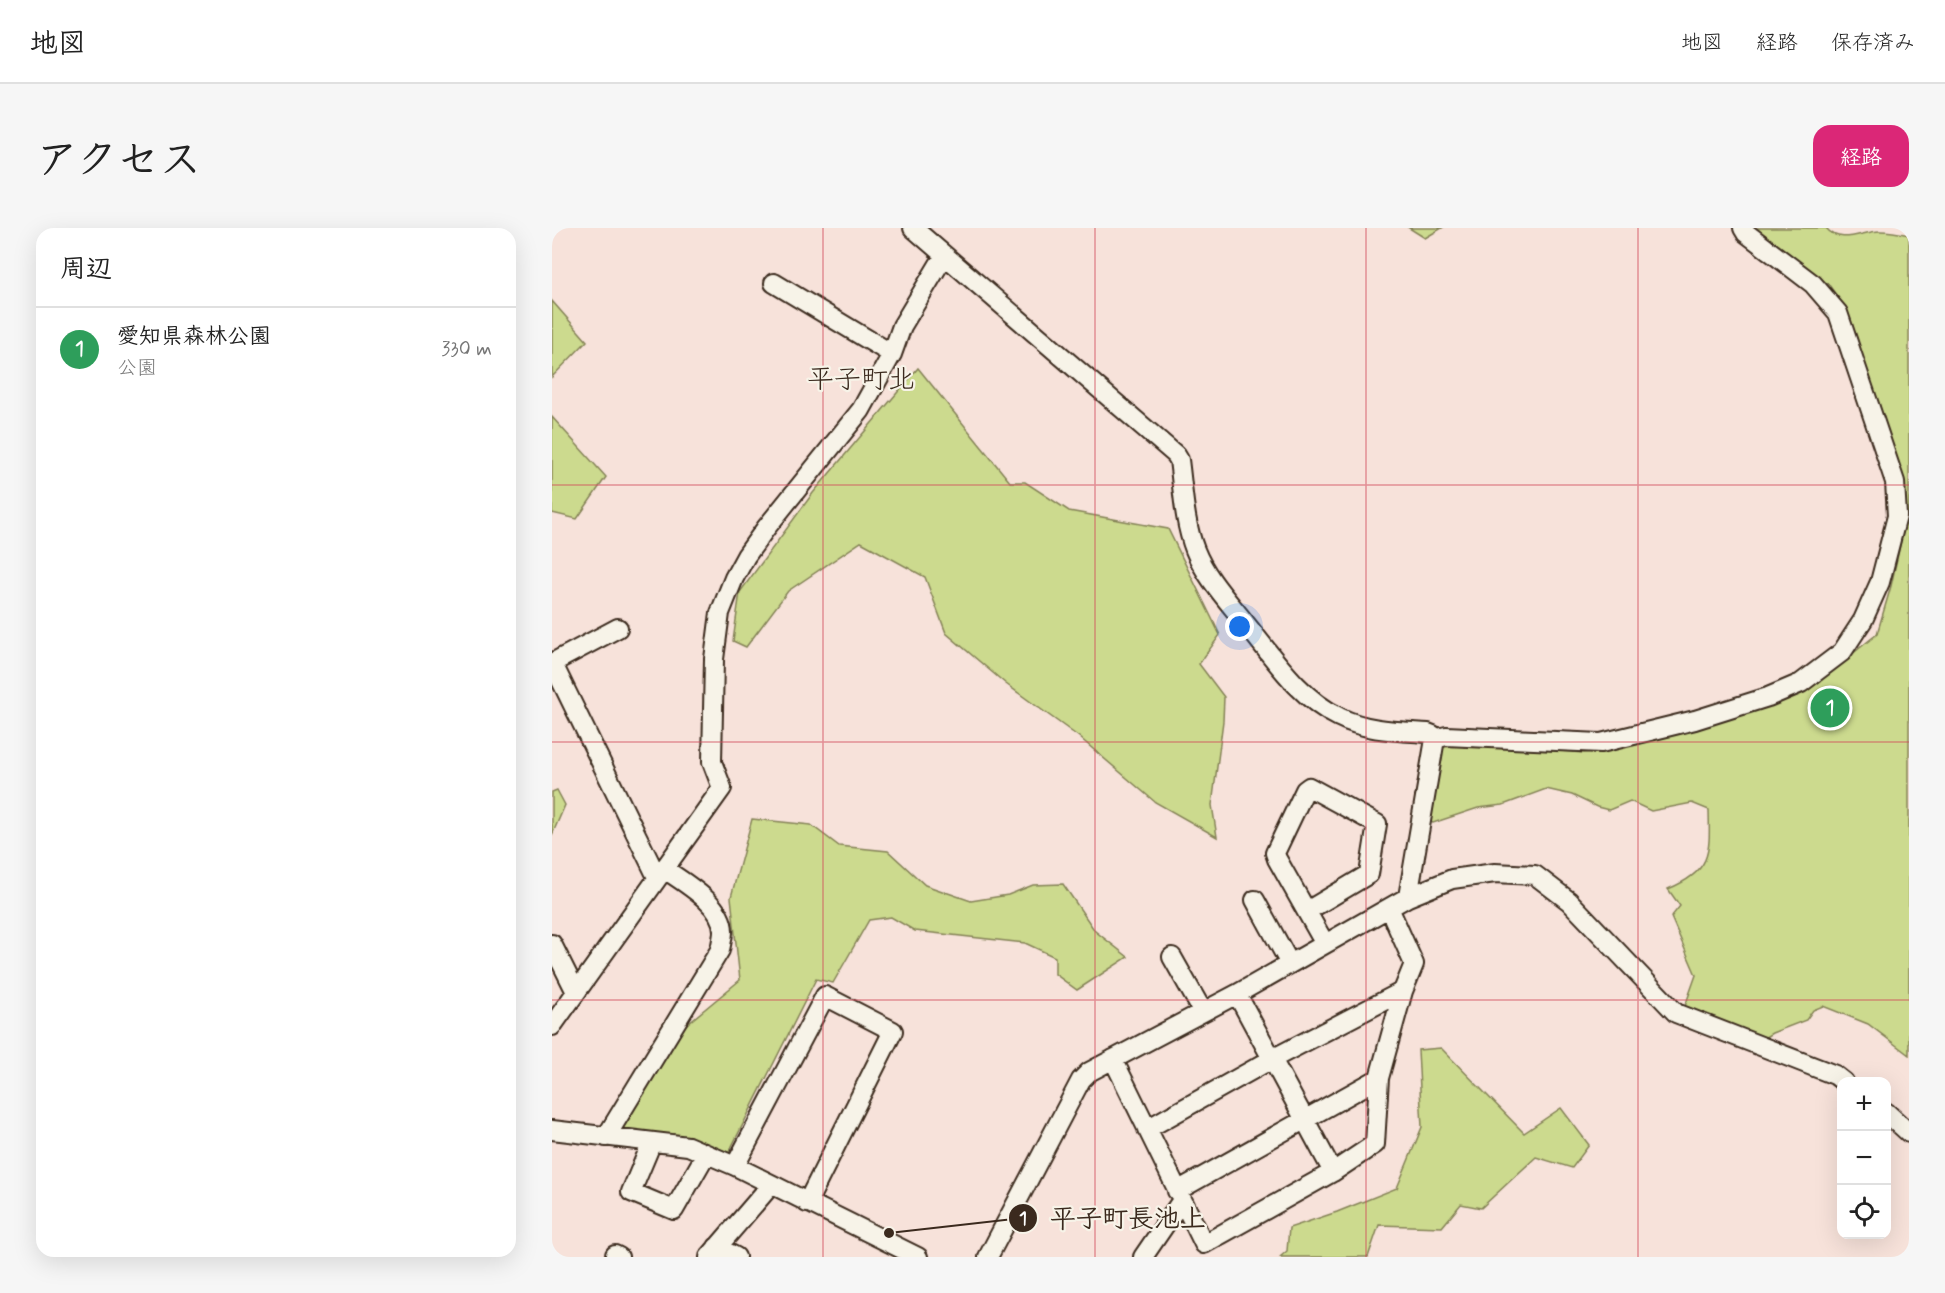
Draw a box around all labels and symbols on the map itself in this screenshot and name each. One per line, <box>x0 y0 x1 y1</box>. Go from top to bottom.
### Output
district label: 平子町北 <box>807 363 915 398</box>
your location <box>1225 612 1254 641</box>
pin: 1 <box>1810 686 1850 730</box>
callout: 平子町長池上 <box>1008 1196 1218 1240</box>
text: 平子町長池上 <box>1050 1203 1206 1237</box>
text: 1 <box>1019 1207 1027 1231</box>

